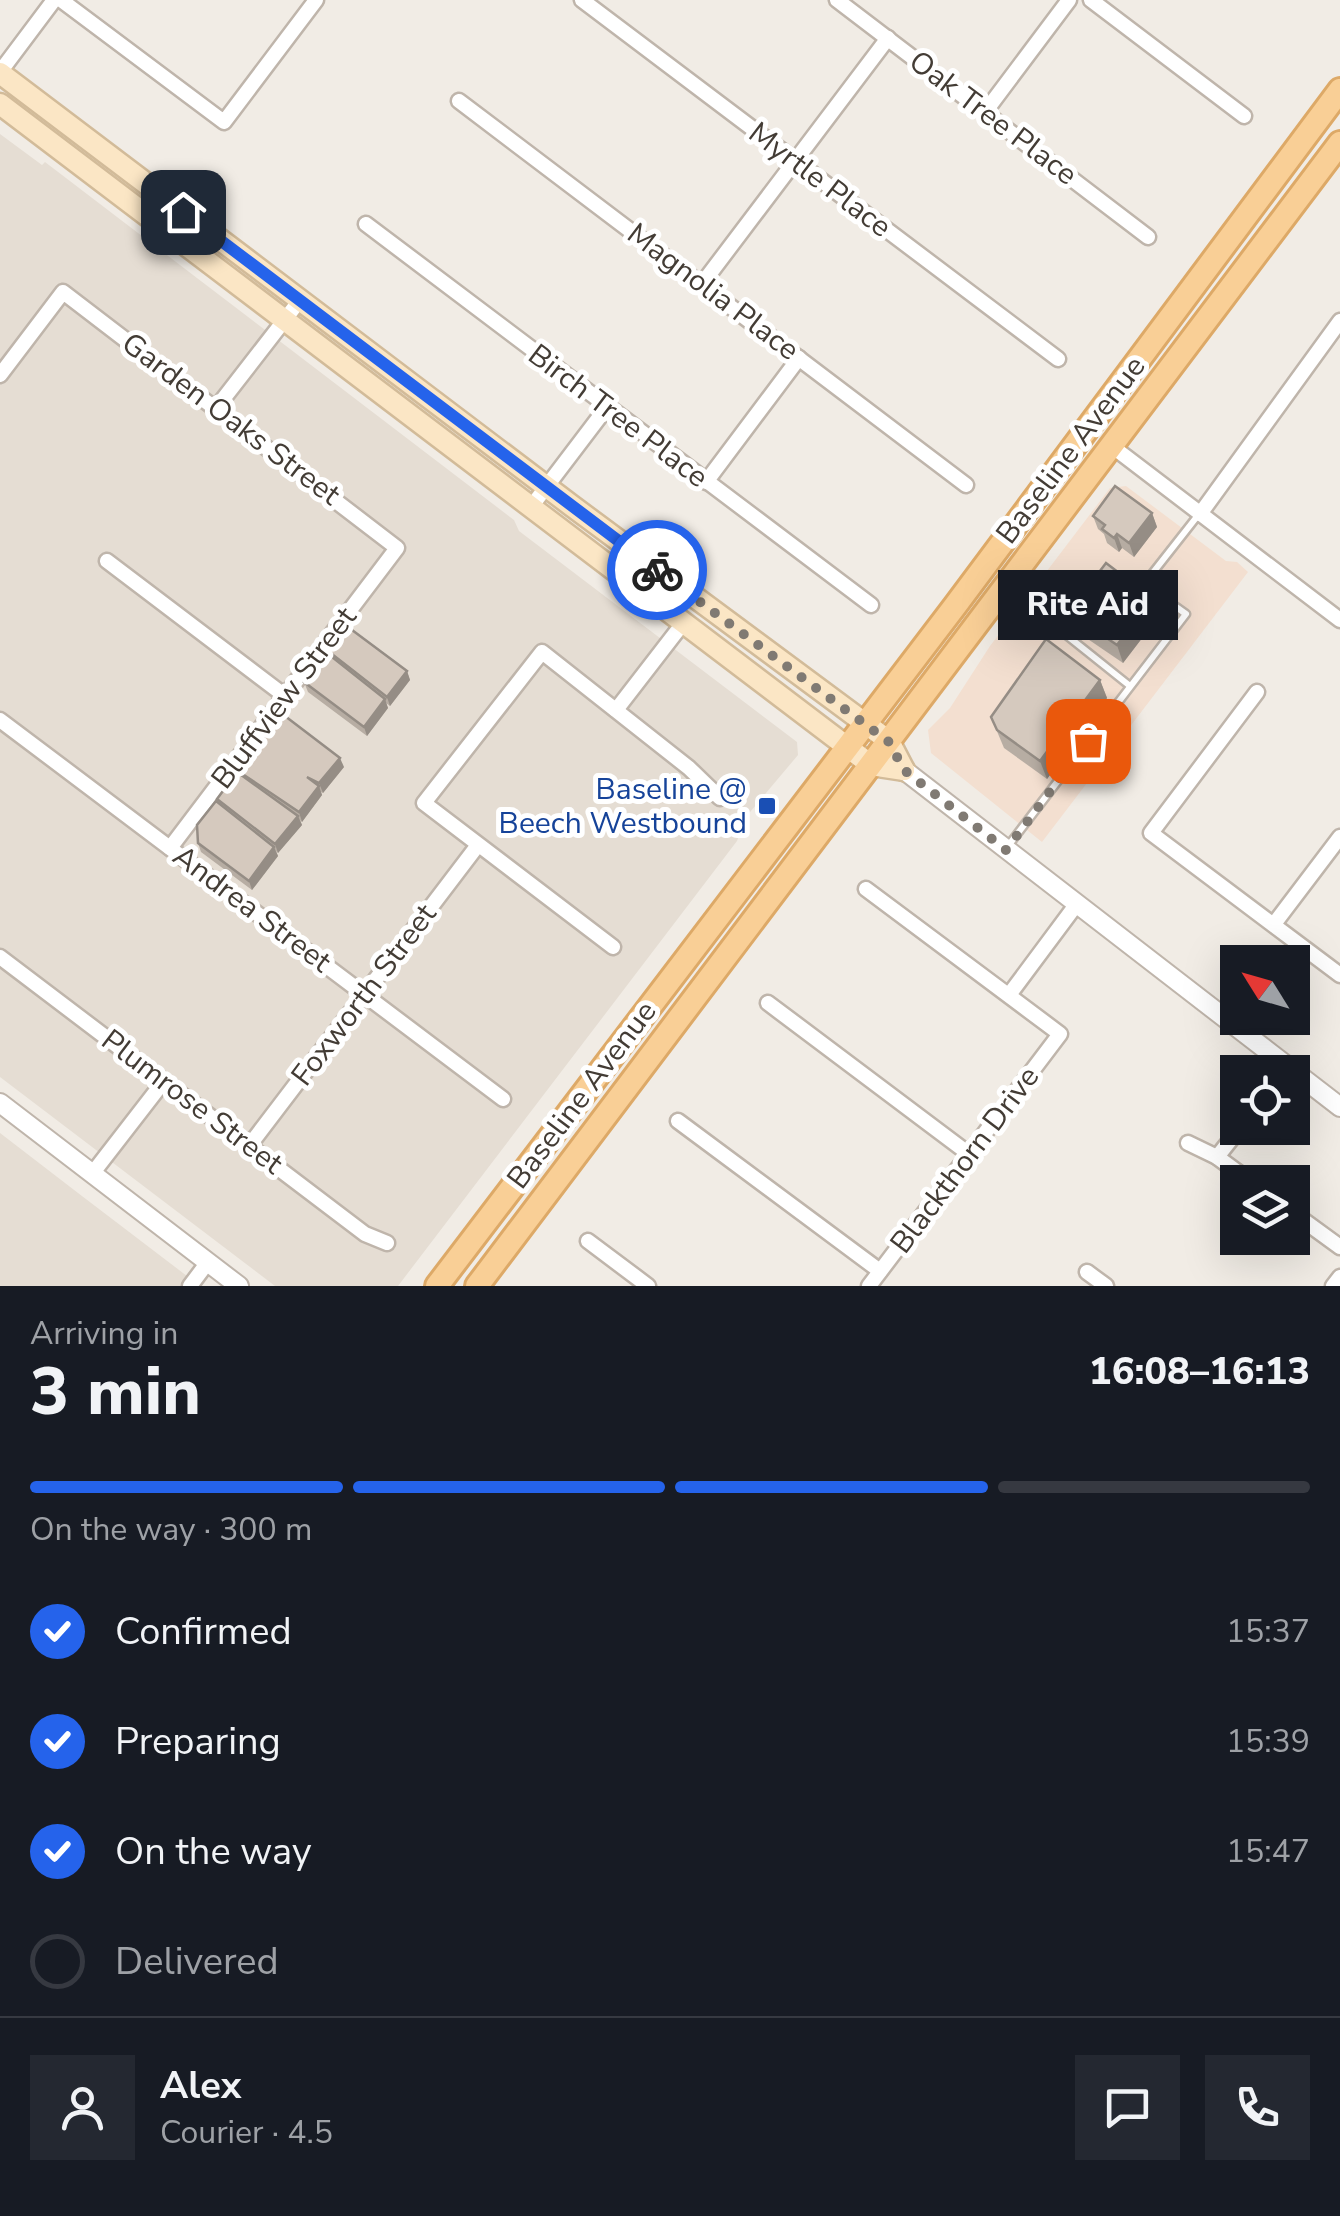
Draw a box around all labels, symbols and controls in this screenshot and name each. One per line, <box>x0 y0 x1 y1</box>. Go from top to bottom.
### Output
street label: Oak Tree Place <box>900 41 1086 195</box>
street label: Myrtle Place <box>740 113 900 247</box>
pin <box>141 170 226 255</box>
icon: home <box>156 185 211 240</box>
street label: Magnolia Place <box>619 214 807 370</box>
street label: Garden Oaks Street <box>113 323 349 515</box>
street label: Birch Tree Place <box>520 335 716 497</box>
street label: Baseline Avenue <box>987 348 1155 552</box>
courier <box>607 520 707 620</box>
icon: bike <box>630 543 685 598</box>
callout: Rite Aid <box>998 571 1178 641</box>
text: Rite Aid <box>1027 583 1149 626</box>
street label: Bluffview Street <box>202 598 366 797</box>
pin <box>1046 699 1131 784</box>
icon: bag <box>1061 714 1116 769</box>
place label: Baseline @ Beech Westbound <box>499 769 747 844</box>
marker: Baseline @ Beech Westbound <box>756 795 778 817</box>
street label: Andrea Street <box>164 836 340 982</box>
street label: Foxworth Street <box>282 895 446 1094</box>
north arrow <box>1220 945 1310 1035</box>
map controls <box>1220 945 1310 1255</box>
street label: Baseline Avenue <box>498 993 666 1197</box>
street label: Plumrose Street <box>93 1020 292 1184</box>
button: locate <box>1220 1055 1310 1145</box>
street label: Blackthorn Drive <box>881 1058 1049 1262</box>
button: layers <box>1220 1165 1310 1255</box>
text: Arriving in <box>30 1312 178 1355</box>
text: 16:08–16:13 <box>1089 1346 1310 1397</box>
text: 3 min <box>30 1348 201 1437</box>
text: On the way · 300 m <box>30 1508 312 1551</box>
icon: check <box>30 1604 85 1659</box>
text: Confirmed <box>115 1606 292 1657</box>
text: 15:37 <box>1226 1610 1310 1653</box>
icon: check <box>30 1714 85 1769</box>
text: Preparing <box>115 1716 281 1767</box>
text: 15:39 <box>1226 1720 1310 1763</box>
icon: check <box>30 1824 85 1879</box>
text: On the way <box>115 1826 311 1877</box>
text: 15:47 <box>1226 1830 1310 1873</box>
text: Delivered <box>115 1936 279 1987</box>
button: person <box>30 2055 135 2160</box>
button: chat <box>1075 2055 1180 2160</box>
button: phone <box>1205 2055 1310 2160</box>
text: Alex <box>160 2060 241 2111</box>
text: Courier · 4.5 <box>160 2111 333 2154</box>

